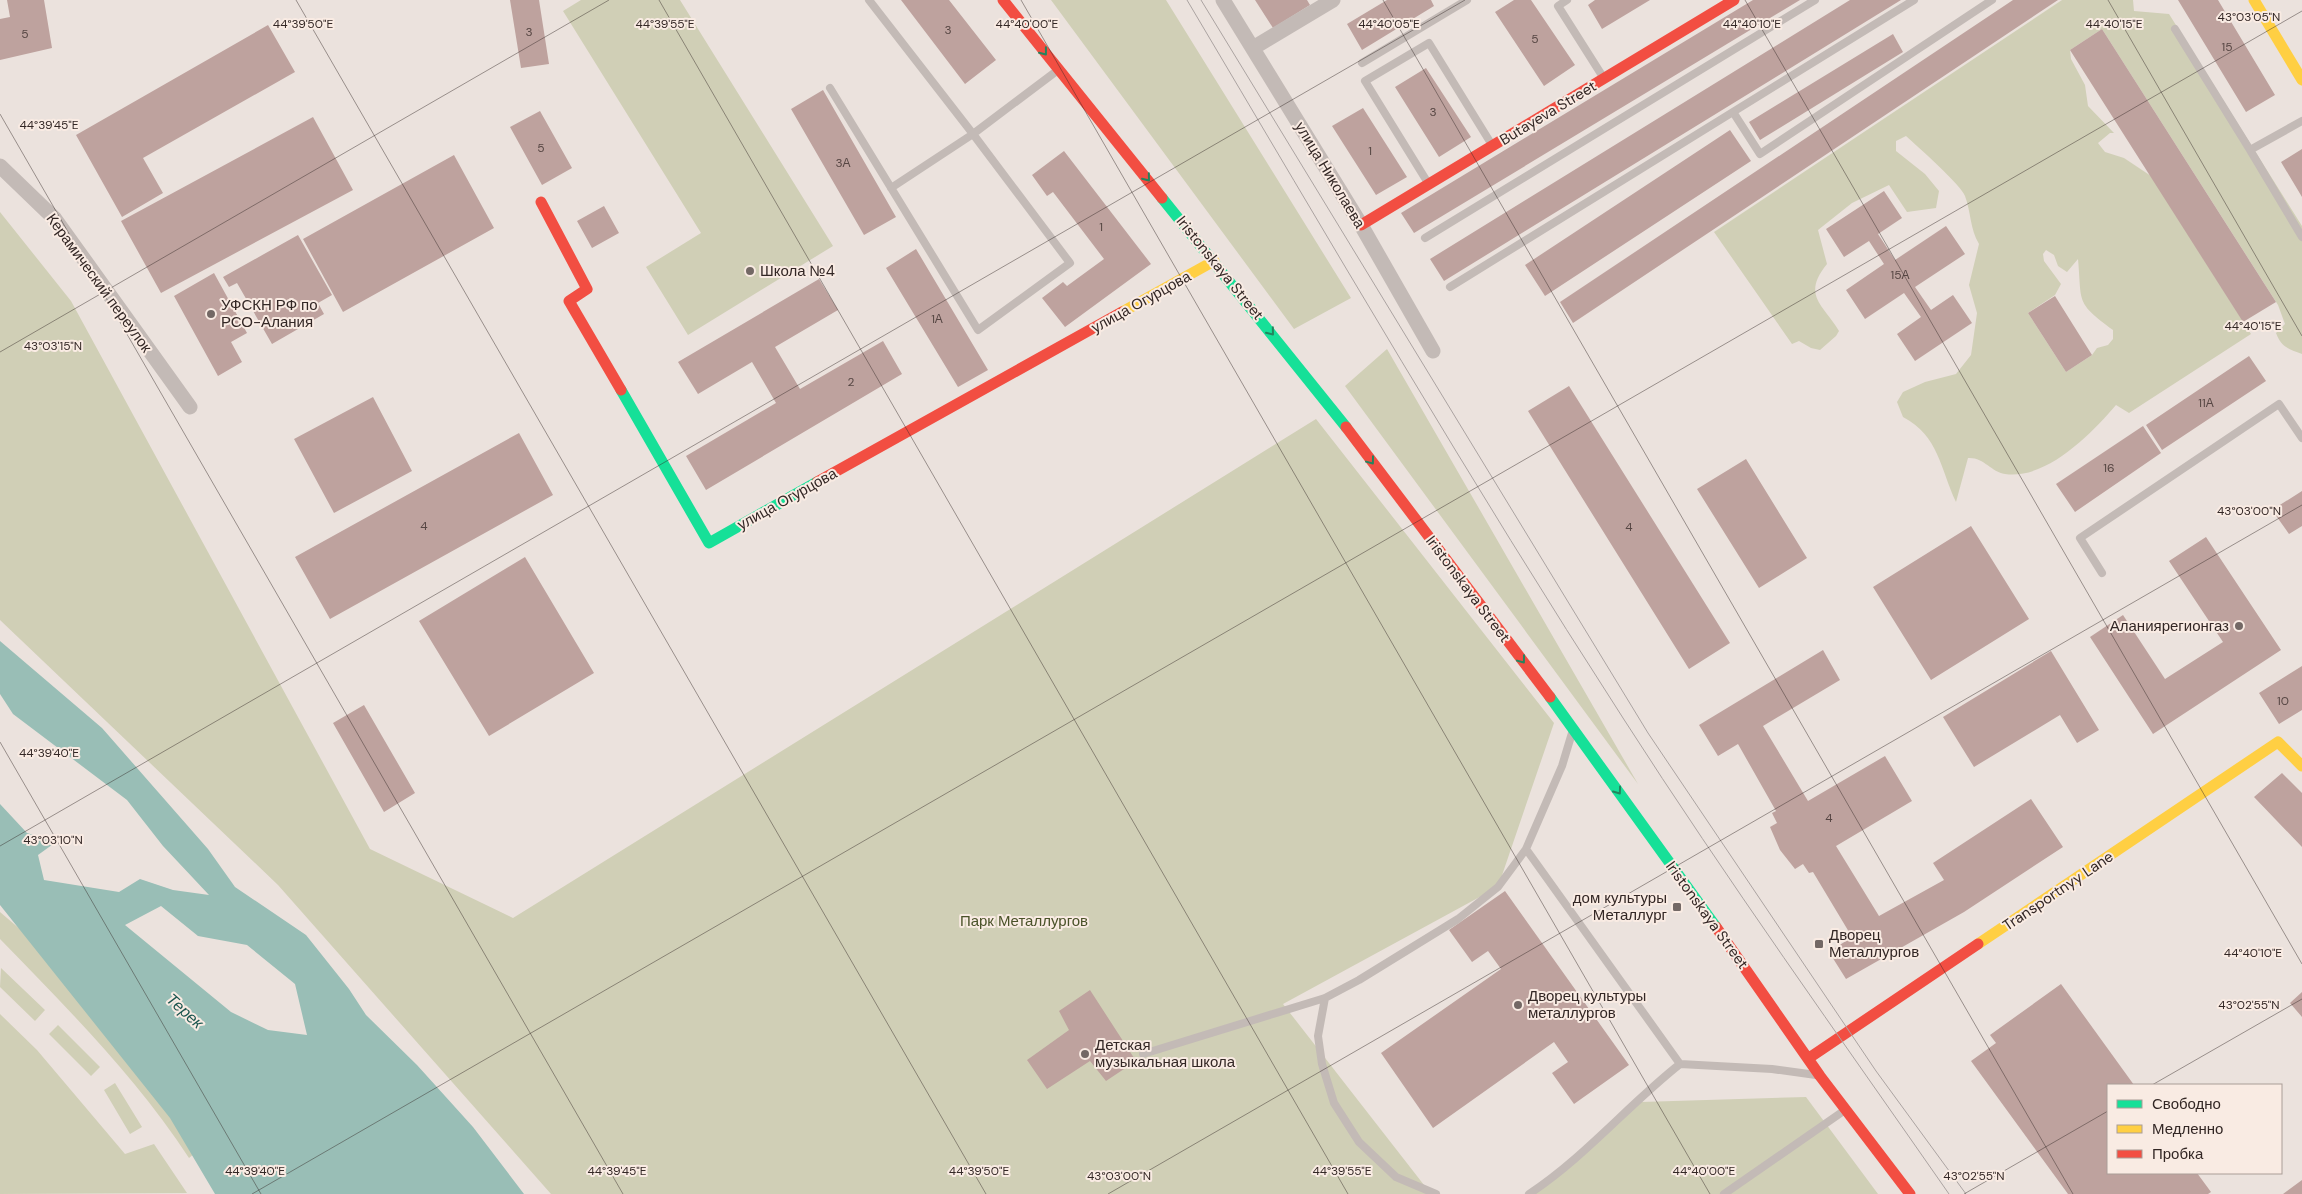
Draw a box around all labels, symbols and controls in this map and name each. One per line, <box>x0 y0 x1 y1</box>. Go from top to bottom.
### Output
text: 43°03'05"N <box>2218 9 2280 25</box>
text: 44°39'50"E <box>273 16 333 32</box>
text: 44°39'55"E <box>635 16 695 32</box>
text: 44°40'00"E <box>996 16 1059 32</box>
text: 44°40'05"E <box>1358 16 1420 32</box>
text: 44°40'10"E <box>1723 16 1781 32</box>
text: 44°40'15"E <box>2085 16 2143 32</box>
house number: 3 <box>944 22 952 38</box>
house number: 3 <box>525 24 533 40</box>
house number: 5 <box>21 26 29 42</box>
house number: 5 <box>1531 31 1539 47</box>
house number: 15 <box>2221 39 2233 55</box>
one-way arrow <box>1038 46 1047 56</box>
street label: Butayeva Street <box>1496 76 1600 150</box>
house number: 3 <box>1429 104 1437 120</box>
text: 44°39'45"E <box>20 117 79 133</box>
street label: улица Николаева <box>1290 118 1370 232</box>
house number: 5 <box>537 140 545 156</box>
house number: 1 <box>1368 143 1372 159</box>
house number: 3А <box>835 155 851 171</box>
one-way arrow <box>1141 172 1149 181</box>
street label: Керамический переулок <box>42 209 157 357</box>
street label: Iristonskaya Street <box>1172 212 1268 324</box>
house number: 1 <box>1099 219 1103 235</box>
place label: Школа №4 <box>760 261 835 281</box>
marker: Школа №4 <box>744 265 756 277</box>
street label: улица Огурцова <box>1088 266 1195 338</box>
house number: 15А <box>1890 267 1910 283</box>
place label: УФСКН РФ по РСО-Алания <box>221 295 318 332</box>
marker: УФСКН РФ по РСО-Алания <box>205 308 217 320</box>
house number: 1А <box>931 311 943 327</box>
text: 44°40'15"E <box>2224 318 2282 334</box>
one-way arrow <box>1266 326 1274 335</box>
text: 43°03'15"N <box>24 338 82 354</box>
house number: 2 <box>848 374 855 390</box>
house number: 11А <box>2198 395 2214 411</box>
one-way arrow <box>1365 455 1373 464</box>
house number: 16 <box>2103 460 2115 476</box>
street label: улица Огурцова <box>734 463 841 535</box>
text: 43°03'00"N <box>2217 503 2281 519</box>
house number: 4 <box>420 518 428 534</box>
house number: 4 <box>1625 519 1633 535</box>
street label: Iristonskaya Street <box>1421 532 1515 646</box>
place label: Аланиярегионгаз <box>2110 616 2229 636</box>
marker: Аланиярегионгаз <box>2233 620 2245 632</box>
one-way arrow <box>1516 654 1524 663</box>
house number: 10 <box>2277 693 2289 709</box>
text: 44°39'40"E <box>19 745 79 761</box>
one-way arrow <box>1612 785 1621 795</box>
house number: 4 <box>1825 810 1833 826</box>
text: 43°03'10"N <box>23 832 83 848</box>
street label: Transportnyy Lane <box>1999 847 2117 935</box>
street label: Iristonskaya Street <box>1661 857 1753 973</box>
place label: дом культуры Металлург <box>1573 888 1668 925</box>
marker: дом культуры Металлург <box>1671 901 1683 913</box>
park label: Парк Металлургов <box>960 911 1088 931</box>
place label: Дворец Металлургов <box>1829 925 1919 962</box>
marker: Дворец Металлургов <box>1813 938 1825 950</box>
text: 44°40'10"E <box>2224 945 2282 961</box>
place label: Дворец культуры металлургов <box>1528 986 1646 1023</box>
water label: Терек <box>162 989 209 1034</box>
text: 43°02'55"N <box>2218 997 2280 1013</box>
marker: Дворец культуры металлургов <box>1512 999 1524 1011</box>
place label: Детская музыкальная школа <box>1095 1035 1236 1072</box>
marker: Детская музыкальная школа <box>1079 1048 1091 1060</box>
legend <box>2107 1084 2282 1174</box>
text: Свободно <box>2152 1094 2221 1114</box>
text: Медленно <box>2152 1119 2223 1139</box>
text: Пробка <box>2152 1144 2204 1164</box>
text: 44°39'40"E <box>225 1163 285 1179</box>
text: 44°39'45"E <box>588 1163 647 1179</box>
text: 44°39'50"E <box>949 1163 1009 1179</box>
text: 44°39'55"E <box>1312 1163 1372 1179</box>
text: 44°40'00"E <box>1673 1163 1736 1179</box>
text: 43°03'00"N <box>1087 1168 1151 1184</box>
text: 43°02'55"N <box>1943 1168 2005 1184</box>

